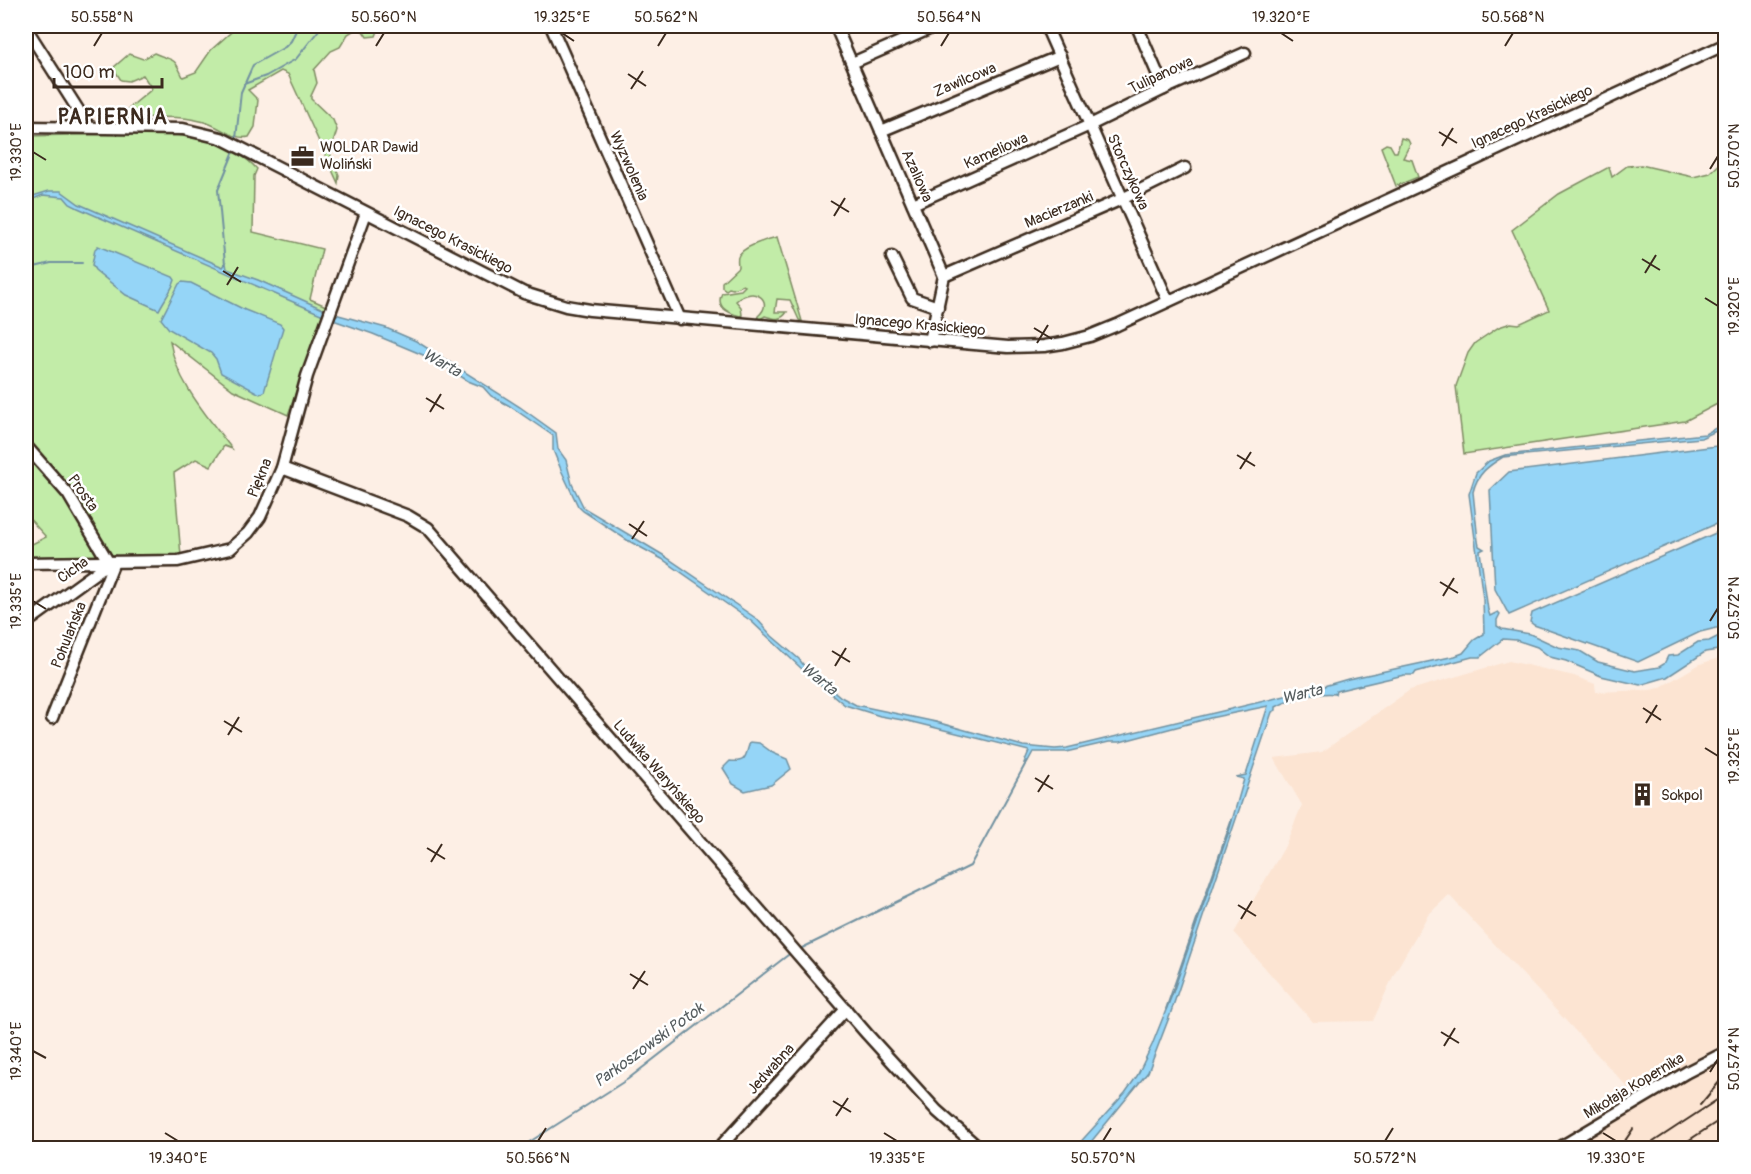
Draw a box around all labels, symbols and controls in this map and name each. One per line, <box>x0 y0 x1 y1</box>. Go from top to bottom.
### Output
text: 50.558°N <box>71 8 133 27</box>
text: 50.560°N <box>351 8 417 27</box>
text: 19.325°E <box>534 8 590 27</box>
text: 50.562°N <box>634 8 698 27</box>
text: 50.564°N <box>917 8 981 27</box>
text: 19.320°E <box>1252 8 1310 27</box>
text: 50.568°N <box>1482 8 1544 27</box>
scale bar <box>54 51 162 89</box>
street label: Tulipanowa <box>1126 52 1196 98</box>
street label: Zawilcowa <box>931 58 999 102</box>
text: 100 m <box>63 61 115 84</box>
street label: Ignacego Krasickiego <box>1468 81 1596 153</box>
district label: PAPIERNIA <box>58 104 168 131</box>
text: 19.330°E <box>7 123 26 181</box>
text: 50.570°N <box>1725 124 1744 188</box>
street label: Wyzwolenia <box>605 128 653 204</box>
street label: Kameliowa <box>961 128 1031 174</box>
street label: Storczykowa <box>1103 131 1153 213</box>
place label: WOLDAR Dawid Woliński <box>320 138 418 174</box>
office icon: WOLDAR Dawid Woliński <box>289 143 315 169</box>
street label: Azaliowa <box>897 147 937 205</box>
street label: Macierzanki <box>1022 187 1096 233</box>
street label: Ignacego Krasickiego <box>390 202 516 278</box>
text: 19.320°E <box>1725 277 1744 335</box>
street label: Ignacego Krasickiego <box>854 310 986 340</box>
water label: Warta <box>419 344 466 382</box>
street label: Piękna <box>244 456 276 500</box>
street label: Prosta <box>64 471 102 515</box>
street label: Cicha <box>54 552 92 588</box>
text: 19.335°E <box>7 573 26 629</box>
text: 50.572°N <box>1725 577 1744 639</box>
street label: Pohulańska <box>47 599 91 671</box>
water label: Warta <box>797 658 842 701</box>
water label: Warta <box>1280 679 1326 708</box>
street label: Ludwika Waryńskiego <box>609 716 709 828</box>
text: 19.325°E <box>1725 728 1744 784</box>
building icon: Sokpol <box>1630 782 1656 808</box>
place label: Sokpol <box>1661 786 1703 805</box>
water label: Parkoszowski Potok <box>590 998 709 1091</box>
text: 19.340°E <box>7 1022 26 1080</box>
text: 50.574°N <box>1725 1027 1744 1091</box>
street label: Jedwabna <box>743 1040 799 1098</box>
street label: Mikołaja Kopernika <box>1580 1049 1688 1123</box>
text: 19.340°E <box>149 1149 207 1168</box>
text: 50.566°N <box>506 1149 570 1168</box>
text: 19.335°E <box>869 1149 925 1168</box>
text: 50.570°N <box>1071 1149 1135 1168</box>
text: 50.572°N <box>1354 1149 1416 1168</box>
text: 19.330°E <box>1587 1149 1645 1168</box>

